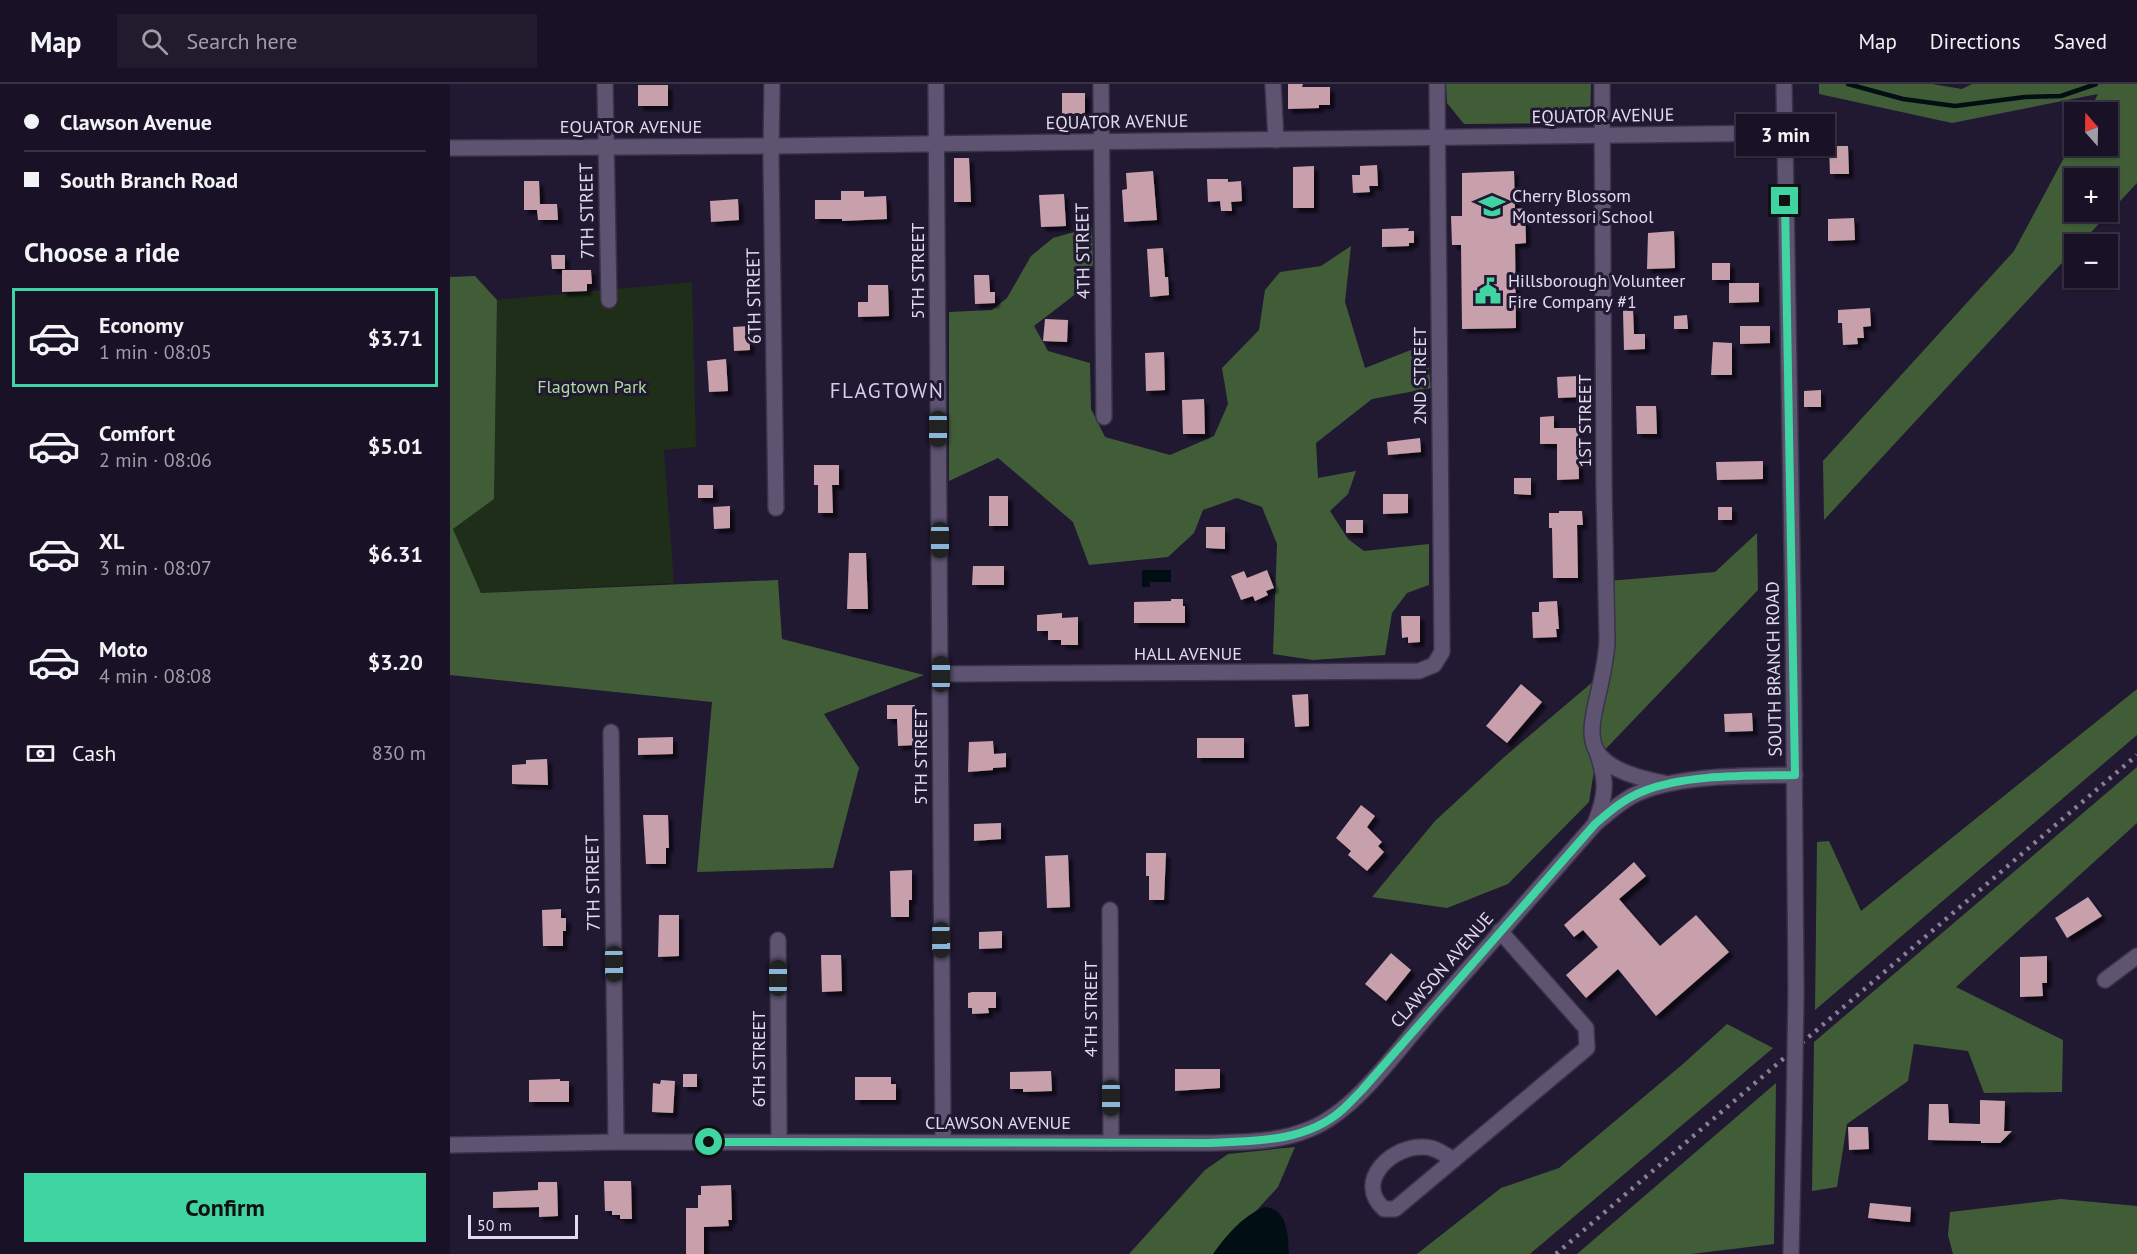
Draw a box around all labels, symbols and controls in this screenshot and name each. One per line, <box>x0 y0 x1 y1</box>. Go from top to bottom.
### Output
search box <box>117 14 537 68</box>
text: Map <box>30 23 81 60</box>
icon: search <box>138 25 171 58</box>
text: Search here <box>186 27 297 55</box>
text: Map <box>1858 28 1897 55</box>
text: Directions <box>1930 28 2021 55</box>
text: Saved <box>2054 28 2107 55</box>
north arrow <box>2064 102 2118 156</box>
map controls <box>2064 102 2118 288</box>
street label: EQUATOR AVENUE <box>1532 103 1674 128</box>
text: Clawson Avenue <box>60 108 212 136</box>
street label: EQUATOR AVENUE <box>1046 109 1188 134</box>
callout: 3 min <box>1736 114 1834 156</box>
street label: EQUATOR AVENUE <box>560 115 702 138</box>
text: 3 min <box>1761 122 1810 148</box>
street label: 7TH STREET <box>574 163 599 259</box>
text: South Branch Road <box>60 166 238 194</box>
button: + <box>2064 168 2118 222</box>
place label: Cherry Blossom Montessori School <box>1512 184 1654 228</box>
route end <box>1771 187 1798 214</box>
school or university icon: Cherry Blossom Montessori School <box>1477 191 1507 221</box>
street label: 4TH STREET <box>1070 203 1095 299</box>
street label: 5TH STREET <box>906 223 929 319</box>
button: − <box>2064 234 2118 288</box>
text: Choose a ride <box>24 235 180 269</box>
street label: 6TH STREET <box>741 248 766 344</box>
place label: Hillsborough Volunteer Fire Company #1 <box>1508 269 1685 313</box>
public building icon: Hillsborough Volunteer Fire Company #1 <box>1473 276 1503 306</box>
icon: car <box>27 311 81 365</box>
text: Economy <box>99 311 183 339</box>
text: $3.71 <box>368 324 423 352</box>
street label: 2ND STREET <box>1408 327 1431 425</box>
text: 1 min · 08:05 <box>99 339 212 365</box>
park label: Flagtown Park <box>537 375 647 398</box>
street label: 1ST STREET <box>1573 375 1596 468</box>
district label: FLAGTOWN <box>830 377 944 404</box>
car <box>929 411 947 447</box>
icon: car <box>27 419 81 473</box>
text: Comfort <box>99 419 175 447</box>
text: $5.01 <box>368 432 423 460</box>
text: 2 min · 08:06 <box>99 447 212 473</box>
car <box>931 522 949 558</box>
icon: car <box>27 527 81 581</box>
text: XL <box>99 527 124 555</box>
text: $6.31 <box>368 540 423 568</box>
text: 3 min · 08:07 <box>99 555 212 581</box>
street label: SOUTH BRANCH ROAD <box>1760 581 1787 757</box>
icon: car <box>27 635 81 689</box>
text: Moto <box>99 635 148 663</box>
street label: HALL AVENUE <box>1134 642 1242 665</box>
text: $3.20 <box>368 648 423 676</box>
car <box>932 656 950 692</box>
text: 4 min · 08:08 <box>99 663 212 689</box>
street label: 5TH STREET <box>909 709 932 805</box>
icon: cash <box>24 737 57 770</box>
text: Cash <box>72 739 116 767</box>
text: 830 m <box>372 740 426 766</box>
street label: 7TH STREET <box>580 835 605 931</box>
street label: CLAWSON AVENUE <box>1385 907 1498 1032</box>
car <box>932 922 950 958</box>
car <box>605 946 623 982</box>
car <box>769 960 787 996</box>
street label: 4TH STREET <box>1079 961 1102 1057</box>
street label: 6TH STREET <box>747 1011 770 1107</box>
car <box>1102 1080 1120 1116</box>
street label: CLAWSON AVENUE <box>925 1111 1071 1134</box>
route start <box>695 1128 722 1155</box>
button: Confirm <box>24 1173 426 1242</box>
scale bar <box>468 1212 578 1240</box>
text: 50 m <box>477 1215 512 1235</box>

